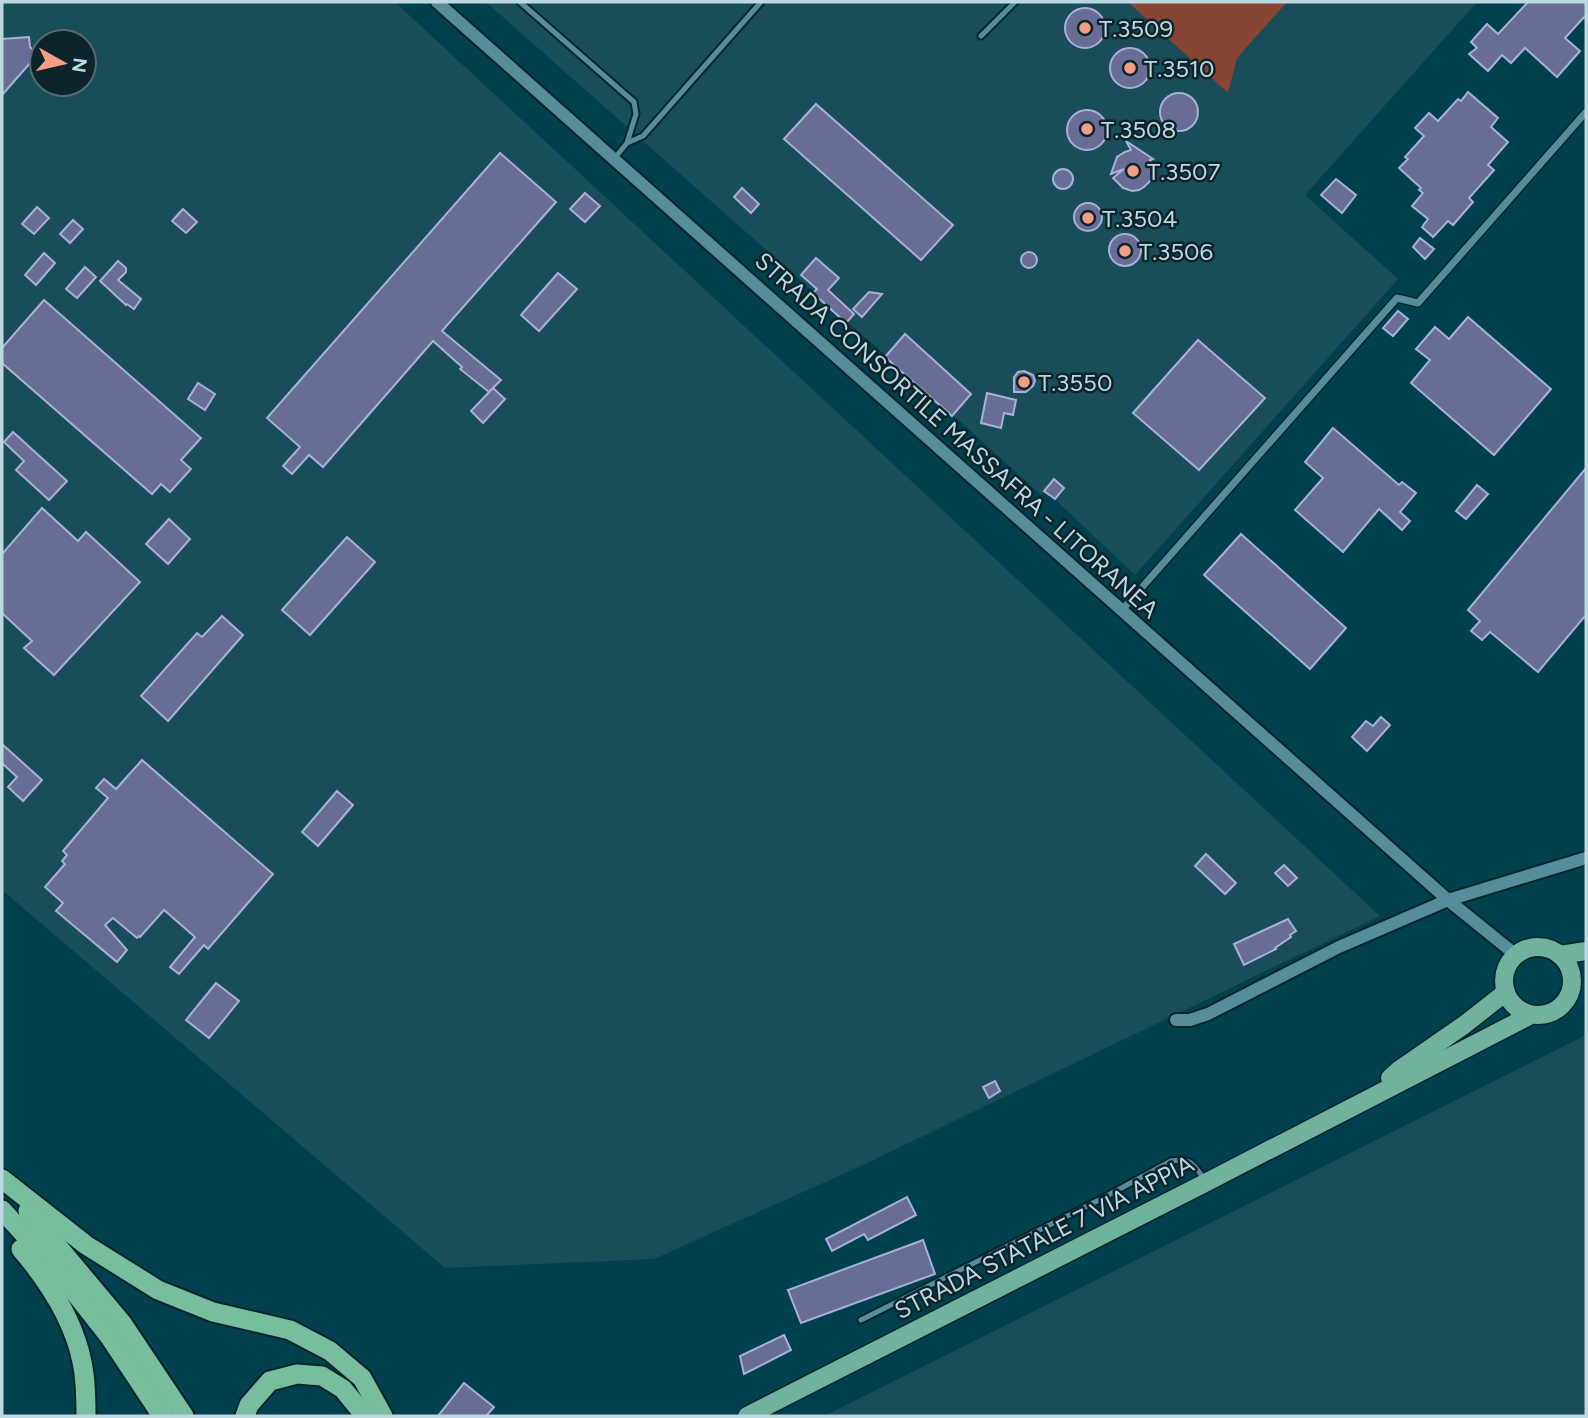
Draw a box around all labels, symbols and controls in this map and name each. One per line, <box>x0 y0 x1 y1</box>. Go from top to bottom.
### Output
place label: T.3509 <box>1099 14 1173 43</box>
marker: T.3509 <box>1077 20 1093 36</box>
north arrow <box>28 28 98 98</box>
place label: T.3510 <box>1144 54 1214 83</box>
text: N <box>67 56 92 74</box>
marker: T.3510 <box>1122 60 1138 76</box>
place label: T.3508 <box>1101 115 1176 144</box>
marker: T.3508 <box>1079 121 1095 137</box>
place label: T.3507 <box>1147 157 1220 186</box>
marker: T.3507 <box>1125 163 1141 179</box>
place label: T.3504 <box>1102 204 1177 233</box>
marker: T.3504 <box>1080 210 1096 226</box>
place label: T.3506 <box>1139 237 1213 266</box>
marker: T.3506 <box>1117 243 1133 259</box>
street label: STRADA CONSORTILE MASSAFRA - LITORANEA <box>749 246 1165 625</box>
place label: T.3550 <box>1038 368 1112 397</box>
marker: T.3550 <box>1016 374 1032 390</box>
street label: STRADA STATALE 7 VIA APPIA <box>890 1148 1199 1325</box>

